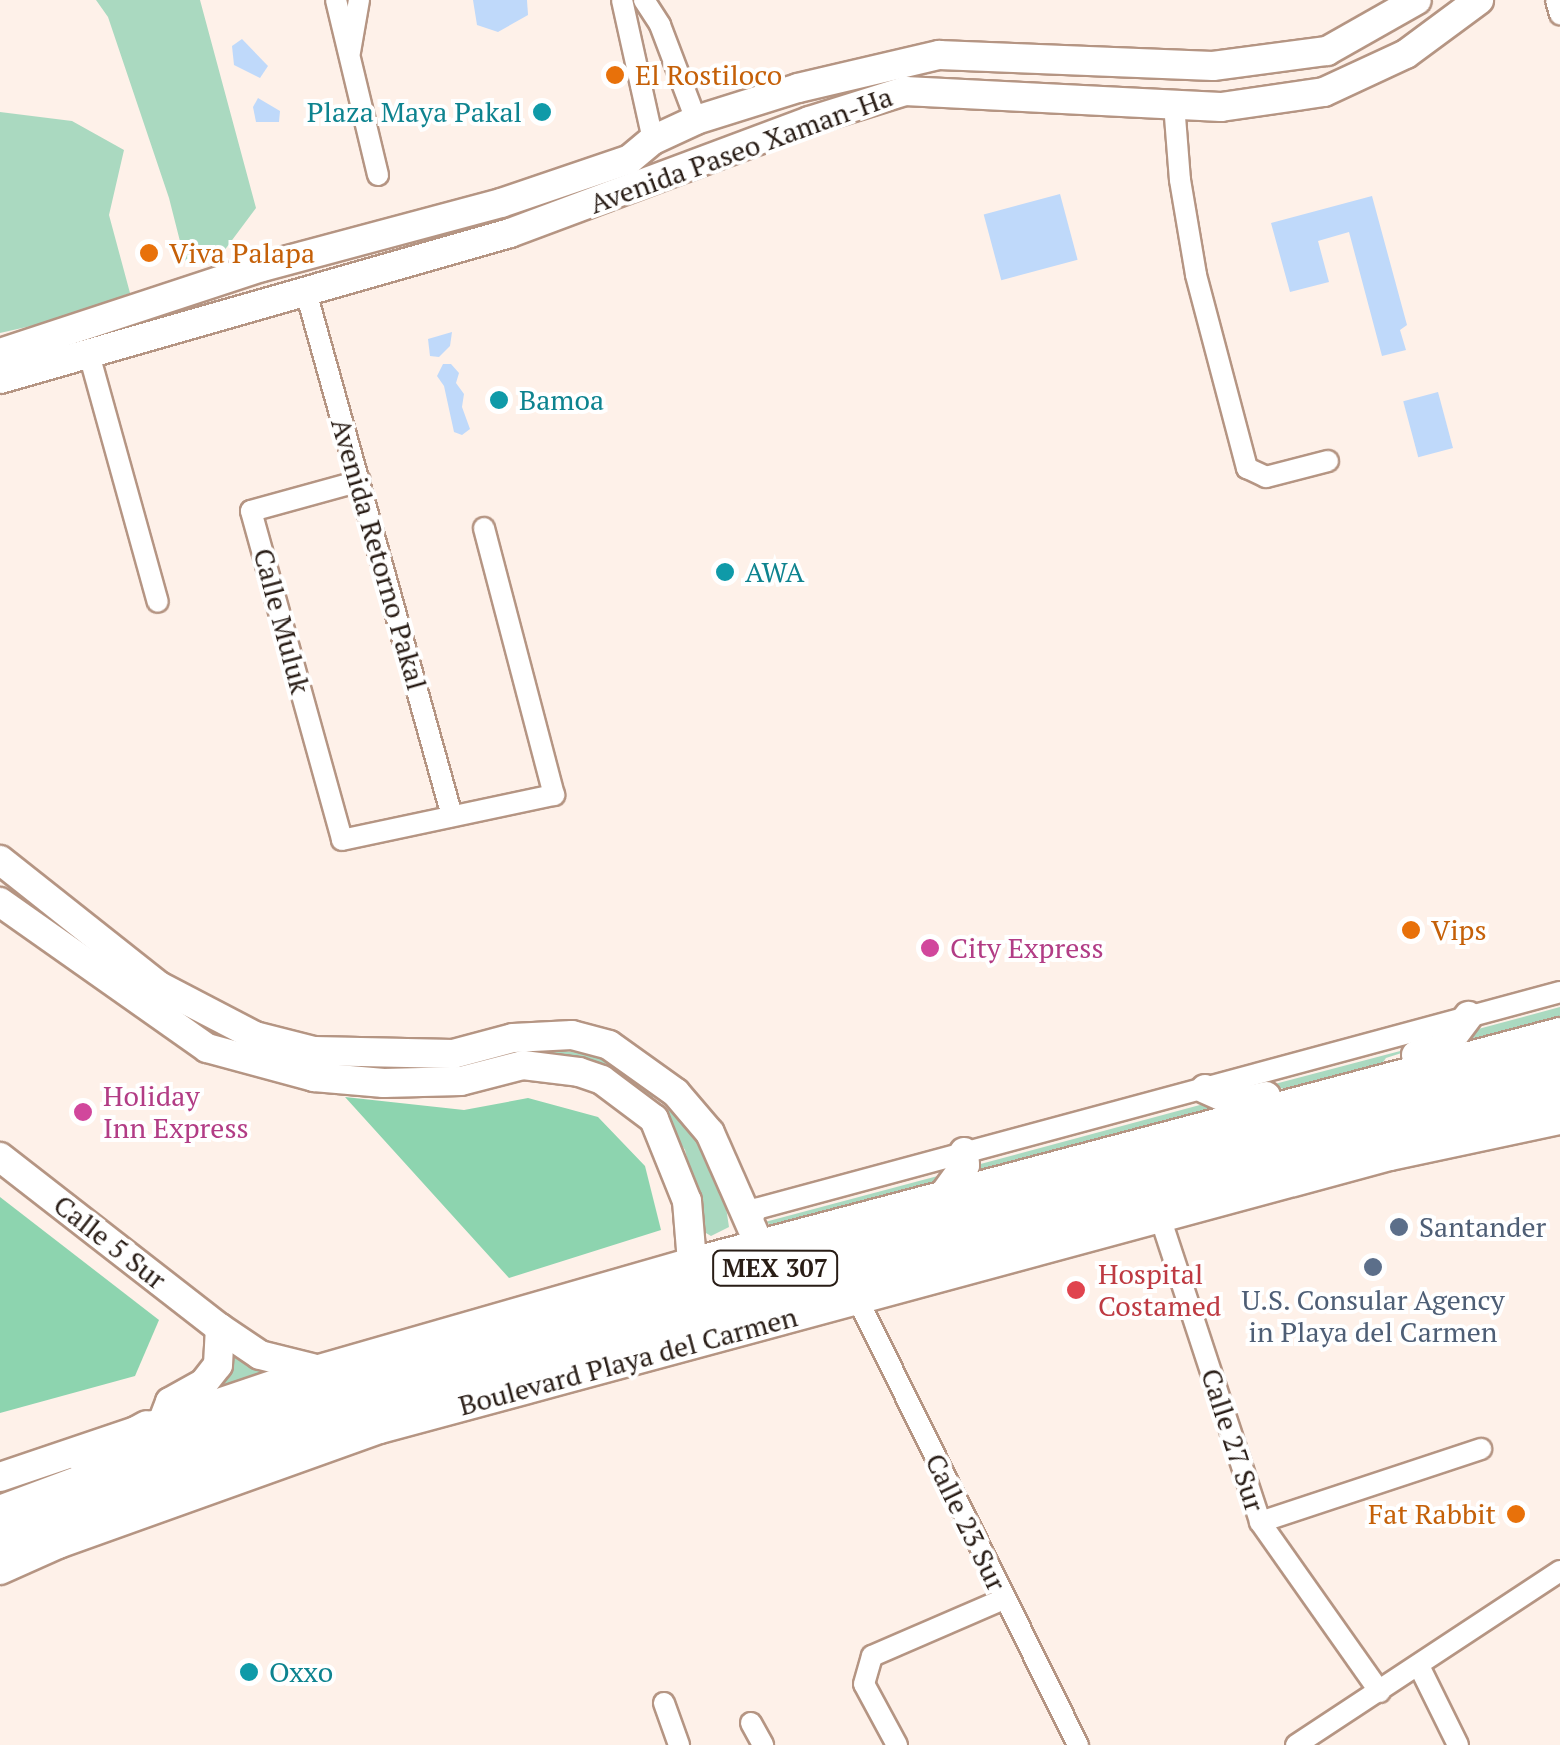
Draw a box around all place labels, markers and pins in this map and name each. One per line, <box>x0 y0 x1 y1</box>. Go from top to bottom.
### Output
place label: El Rostiloco <box>635 58 782 92</box>
marker: El Rostiloco <box>604 64 626 86</box>
place label: Plaza Maya Pakal <box>307 95 522 129</box>
marker: Plaza Maya Pakal <box>531 101 553 123</box>
place label: Viva Palapa <box>169 236 315 270</box>
marker: Viva Palapa <box>138 242 160 264</box>
place label: Bamoa <box>519 383 604 417</box>
marker: Bamoa <box>488 389 510 411</box>
place label: AWA <box>745 555 804 589</box>
marker: AWA <box>714 561 736 583</box>
place label: Vips <box>1431 913 1487 947</box>
marker: Vips <box>1400 919 1422 941</box>
place label: City Express <box>950 931 1104 965</box>
marker: City Express <box>919 937 941 959</box>
place label: Holiday Inn Express <box>103 1079 249 1145</box>
marker: Holiday Inn Express <box>72 1101 94 1123</box>
place label: Santander <box>1419 1210 1546 1244</box>
marker: Santander <box>1388 1216 1410 1238</box>
marker: U.S. Consular Agency in Playa del Carmen <box>1362 1256 1384 1278</box>
place label: Hospital Costamed <box>1098 1257 1221 1323</box>
marker: Hospital Costamed <box>1063 1277 1089 1303</box>
place label: U.S. Consular Agency in Playa del Carmen <box>1241 1283 1505 1349</box>
place label: Fat Rabbit <box>1368 1497 1496 1531</box>
marker: Fat Rabbit <box>1505 1503 1527 1525</box>
place label: Oxxo <box>269 1655 333 1689</box>
marker: Oxxo <box>238 1661 260 1683</box>

